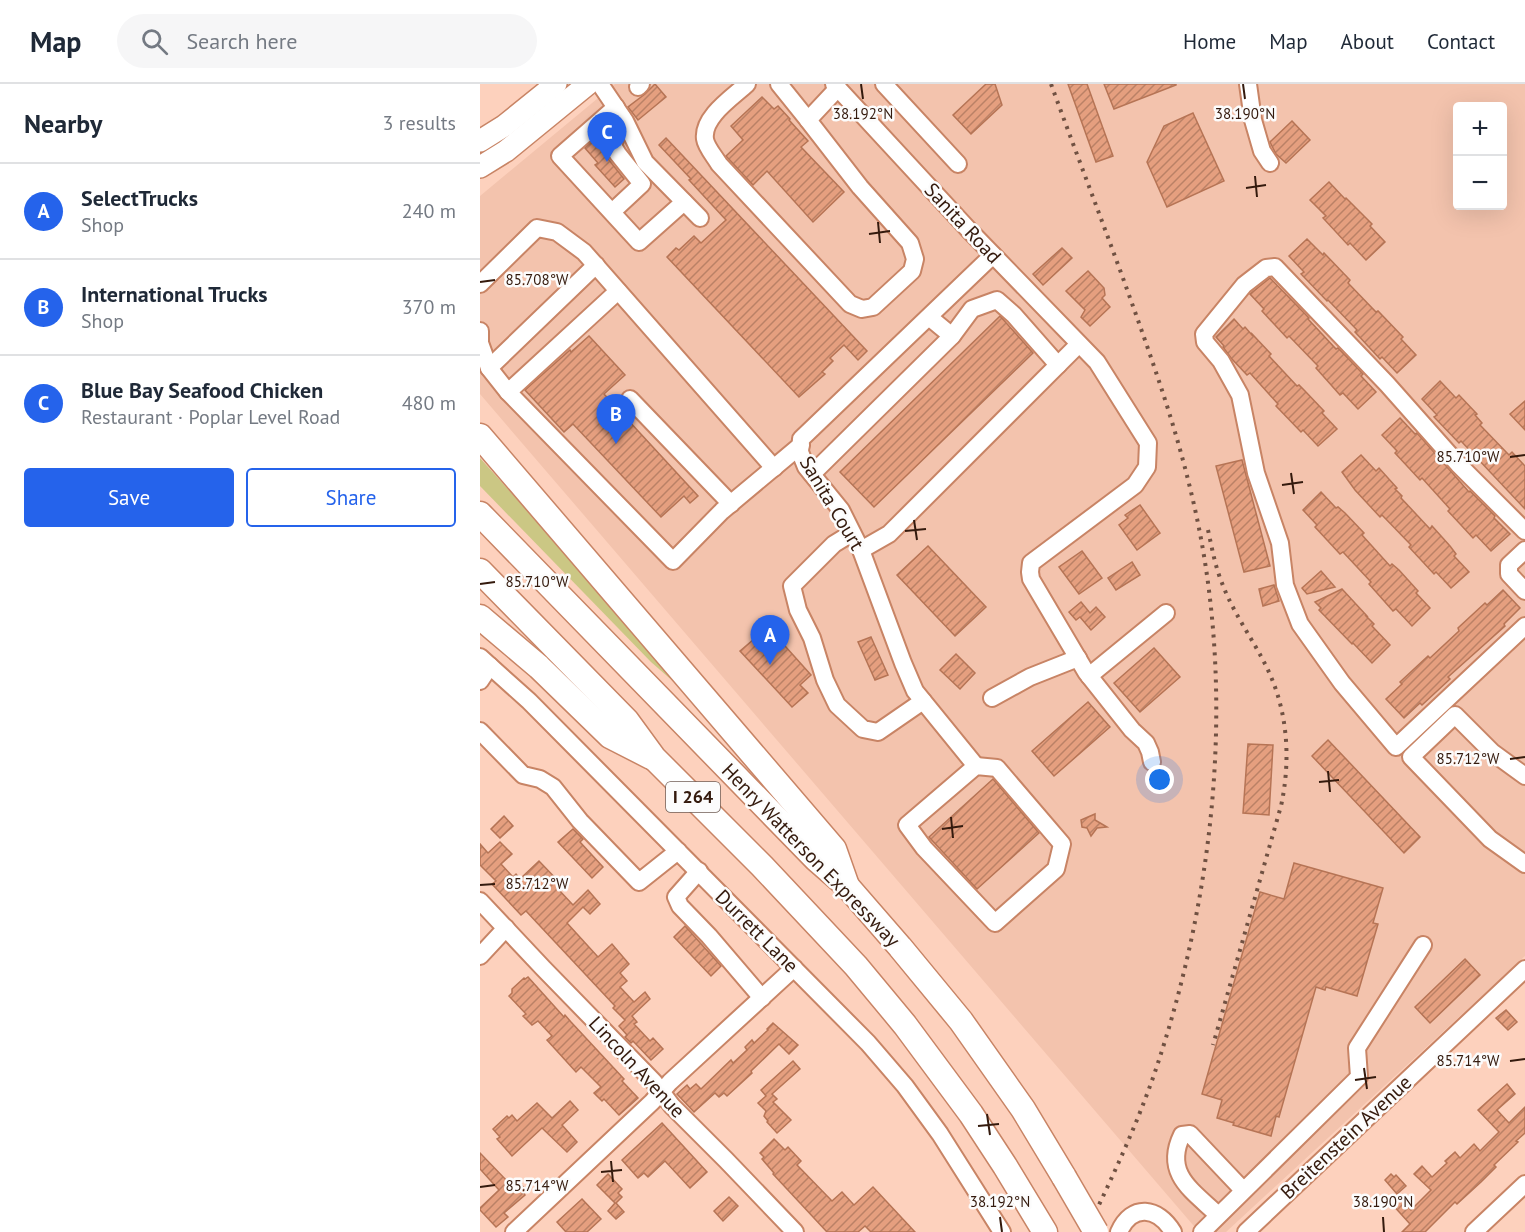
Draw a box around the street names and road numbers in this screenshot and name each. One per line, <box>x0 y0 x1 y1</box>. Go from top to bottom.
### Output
street label: Sanita Road <box>919 177 1007 269</box>
street label: Sanita Court <box>794 451 870 555</box>
street label: Henry Watterson Expressway <box>716 758 906 953</box>
road number: I 264 <box>666 782 720 812</box>
street label: Durrett Lane <box>710 884 804 978</box>
street label: Lincoln Avenue <box>583 1011 691 1123</box>
street label: Breitenstein Avenue <box>1275 1069 1417 1205</box>

